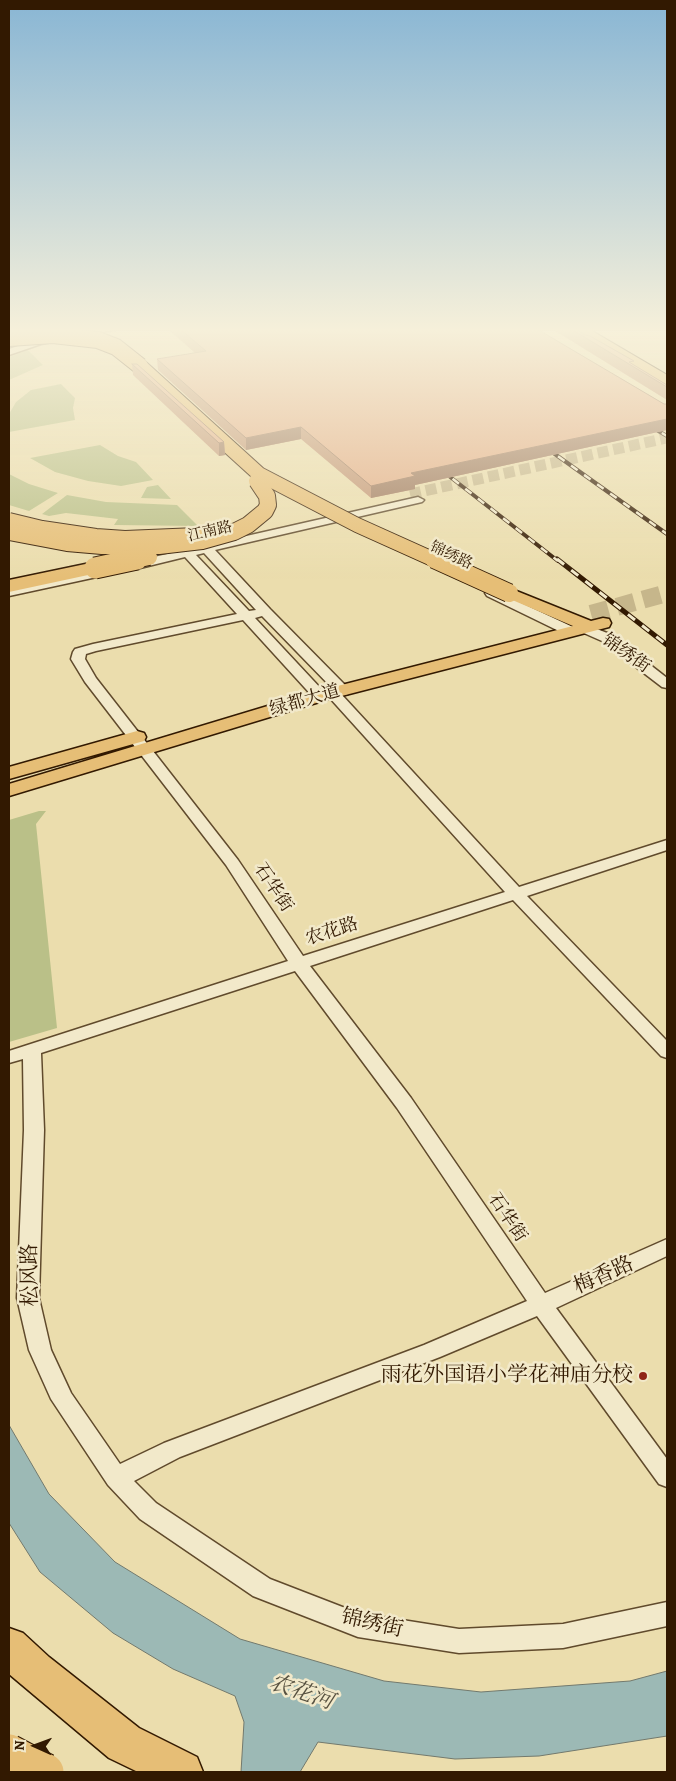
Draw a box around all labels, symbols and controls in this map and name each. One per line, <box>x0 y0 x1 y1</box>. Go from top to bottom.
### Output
street label: 江南路 <box>186 518 234 546</box>
street label: 锦绣路 <box>427 538 475 574</box>
street label: 锦绣街 <box>598 630 654 678</box>
street label: 绿都大道 <box>267 681 343 721</box>
street label: 石华街 <box>249 860 297 916</box>
street label: 农花路 <box>303 913 361 951</box>
street label: 石华街 <box>483 1190 531 1246</box>
street label: 松风路 <box>18 1243 44 1307</box>
street label: 梅香路 <box>570 1252 638 1300</box>
place label: 雨花外国语小学花神庙分校 <box>381 1363 633 1389</box>
marker: 雨花外国语小学花神庙分校 <box>637 1370 649 1382</box>
street label: 锦绣街 <box>338 1605 406 1643</box>
water label: 农花河 <box>266 1670 336 1716</box>
north arrow <box>10 1721 60 1771</box>
text: N <box>10 1740 29 1751</box>

